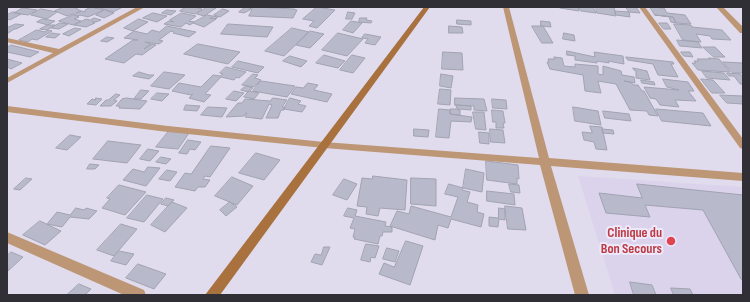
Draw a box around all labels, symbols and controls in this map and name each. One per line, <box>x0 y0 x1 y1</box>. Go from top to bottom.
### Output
place label: Clinique du Bon Secours <box>601 225 662 258</box>
marker: Clinique du Bon Secours <box>665 235 677 247</box>

